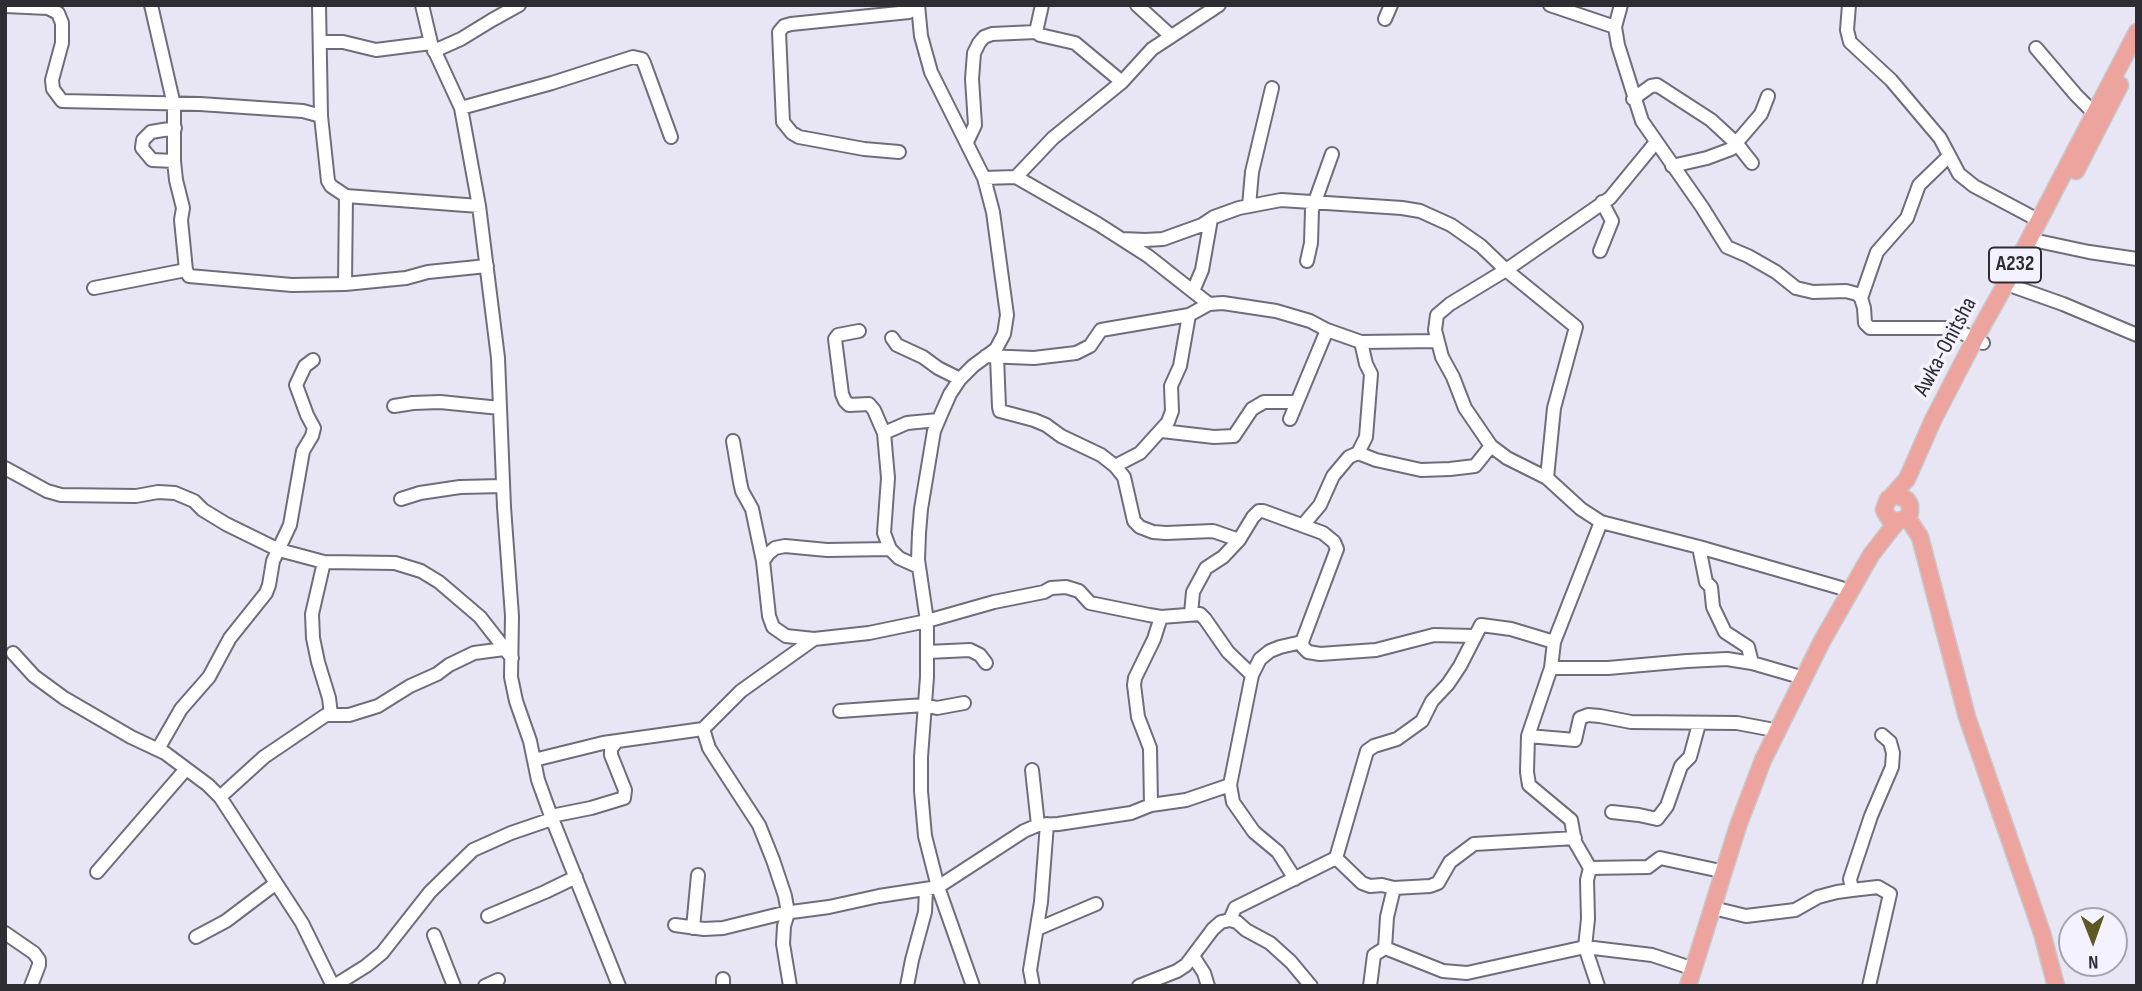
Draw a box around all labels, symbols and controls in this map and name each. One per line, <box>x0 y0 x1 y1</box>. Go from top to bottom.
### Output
road number: A232 <box>1989 247 2041 282</box>
street label: Awka-Onitsha <box>1908 293 1984 401</box>
north arrow <box>2058 907 2128 977</box>
text: N <box>2088 950 2099 973</box>

